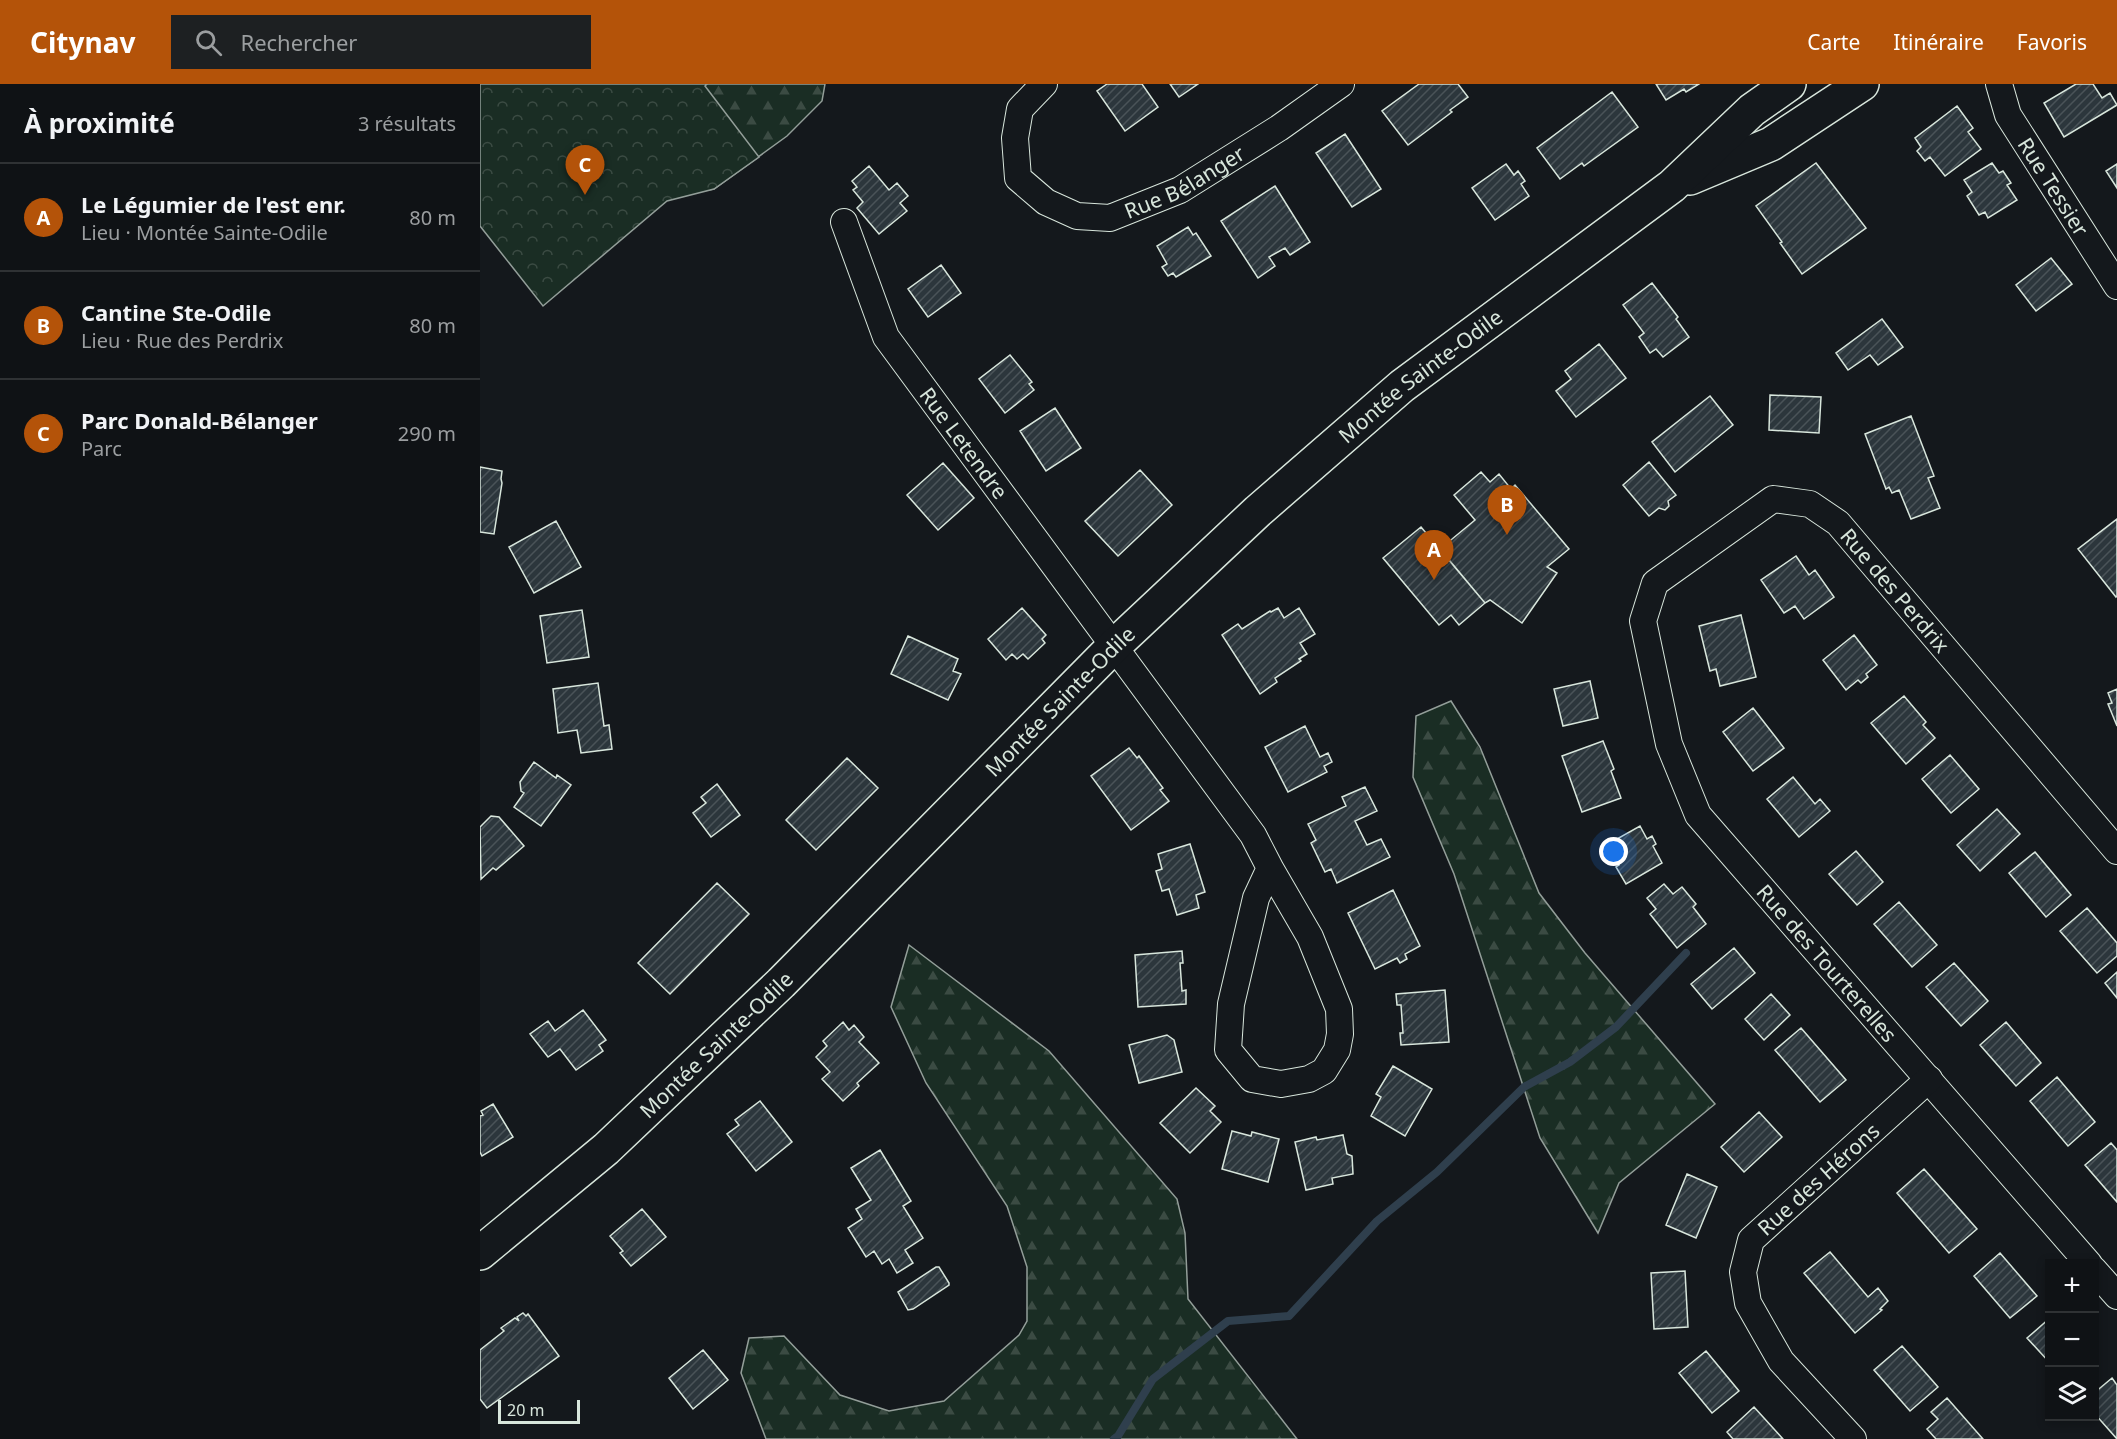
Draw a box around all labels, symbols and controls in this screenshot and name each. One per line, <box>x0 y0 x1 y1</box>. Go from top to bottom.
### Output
search box <box>171 15 591 69</box>
text: Citynav <box>30 23 135 61</box>
icon: search <box>192 26 225 59</box>
text: Rechercher <box>240 27 357 57</box>
text: Carte <box>1807 28 1860 56</box>
text: Itinéraire <box>1893 28 1984 56</box>
text: Favoris <box>2017 28 2087 56</box>
text: À proximité <box>24 105 175 141</box>
text: 3 résultats <box>358 110 456 137</box>
street label: Rue Tessier <box>2012 132 2095 241</box>
street label: Rue Bélanger <box>1120 139 1250 225</box>
pin: C <box>566 146 604 195</box>
text: Le Légumier de l'est enr. <box>81 189 346 219</box>
text: A <box>37 204 50 231</box>
text: 80 m <box>409 204 456 231</box>
text: Lieu · Montée Sainte-Odile <box>81 219 328 246</box>
text: Cantine Ste-Odile <box>81 297 271 327</box>
street label: Montée Sainte-Odile <box>1332 303 1508 449</box>
text: B <box>37 312 50 339</box>
text: 80 m <box>409 312 456 339</box>
text: Lieu · Rue des Perdrix <box>81 327 283 354</box>
street label: Rue Letendre <box>914 382 1014 504</box>
text: Parc Donald-Bélanger <box>81 405 318 435</box>
text: C <box>37 420 50 447</box>
text: 290 m <box>398 420 456 447</box>
text: Parc <box>81 435 122 462</box>
pin: B <box>1488 486 1526 535</box>
street label: Rue des Perdrix <box>1834 522 1956 658</box>
pin: A <box>1414 530 1454 580</box>
street label: Montée Sainte-Odile <box>979 620 1141 783</box>
your location <box>1599 837 1628 866</box>
street label: Rue des Tourterelles <box>1751 878 1903 1048</box>
street label: Montée Sainte-Odile <box>633 965 799 1124</box>
street label: Rue des Hérons <box>1751 1117 1885 1242</box>
map controls <box>2045 1259 2099 1421</box>
button: + <box>2045 1259 2099 1313</box>
button: − <box>2045 1313 2099 1367</box>
button: layers <box>2045 1367 2099 1421</box>
scale bar <box>498 1397 580 1424</box>
text: 20 m <box>507 1399 544 1421</box>

